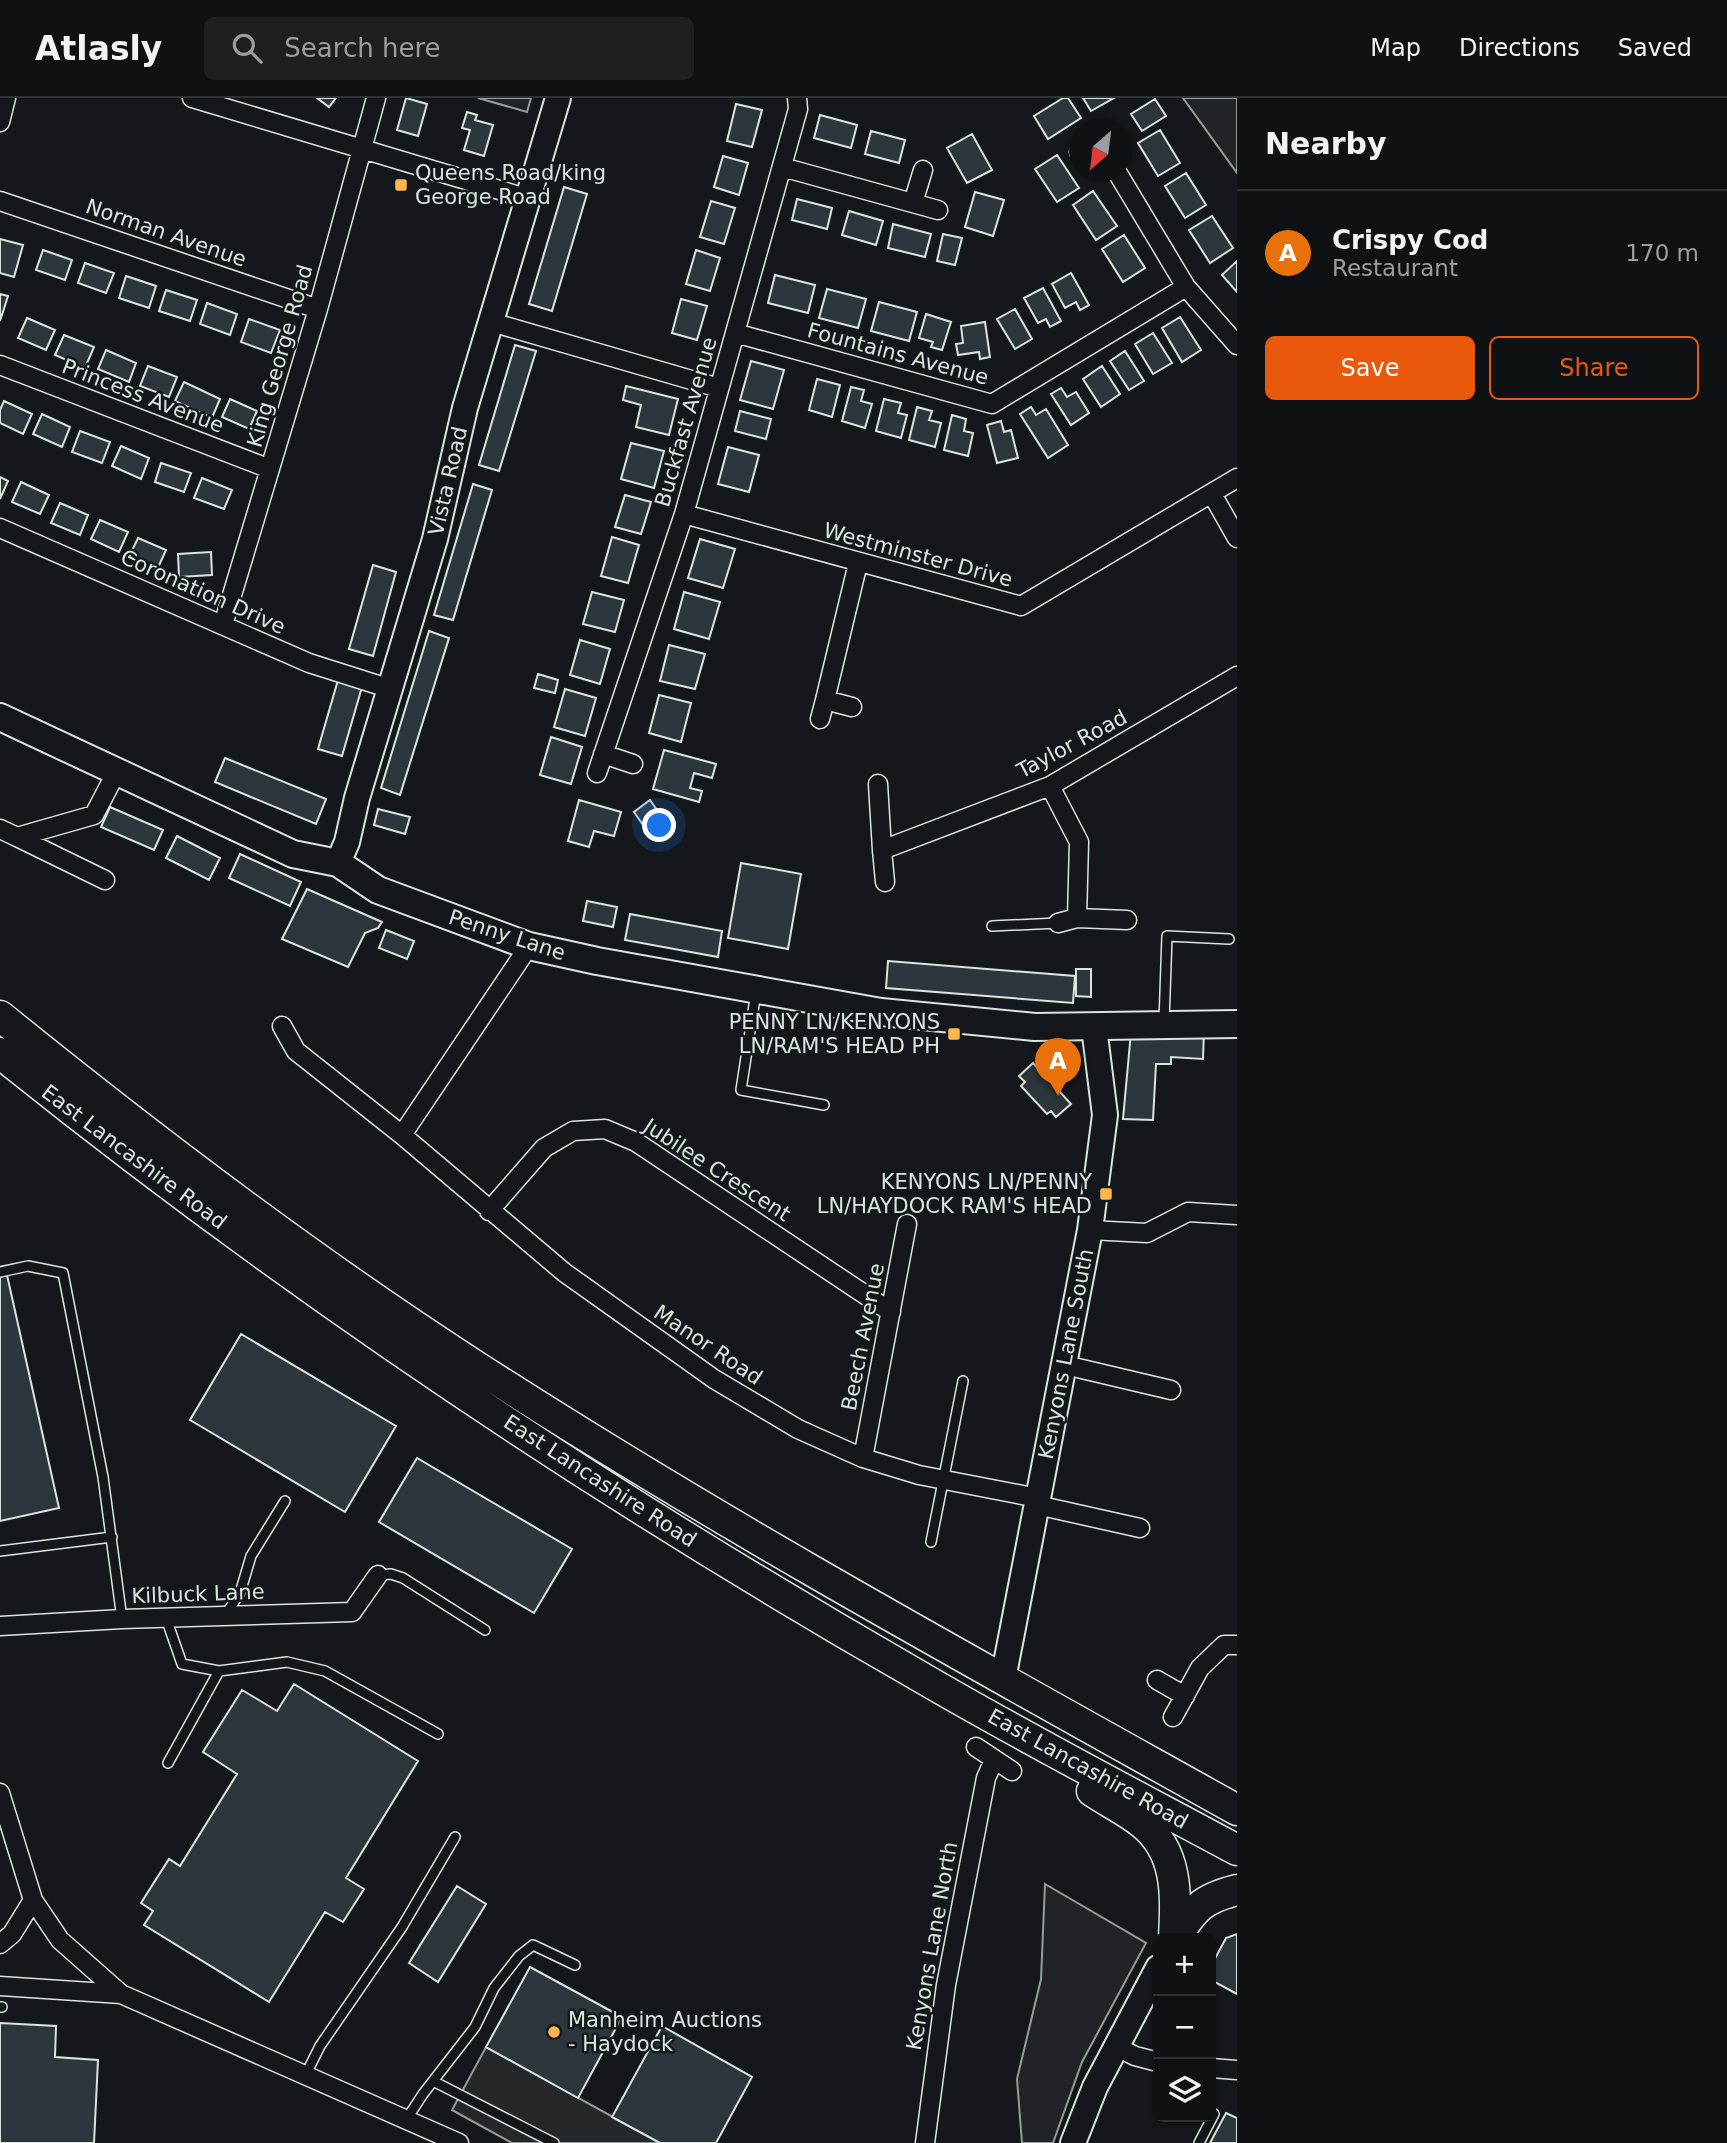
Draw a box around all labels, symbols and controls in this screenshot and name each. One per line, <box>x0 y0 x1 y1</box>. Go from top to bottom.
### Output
search box <box>204 17 694 80</box>
text: Atlasly <box>35 29 162 68</box>
icon: search <box>228 29 266 67</box>
text: Search here <box>284 33 441 63</box>
text: Map <box>1370 34 1421 62</box>
text: Directions <box>1459 34 1580 62</box>
text: Saved <box>1618 34 1692 62</box>
north arrow <box>1069 119 1132 182</box>
text: Nearby <box>1265 126 1387 161</box>
place label: Queens Road/king George Road <box>415 161 606 209</box>
marker: Queens Road/king George Road <box>393 177 409 193</box>
street label: Norman Avenue <box>83 194 249 272</box>
text: Crispy Cod <box>1332 225 1488 255</box>
text: A <box>1279 240 1297 266</box>
text: 170 m <box>1625 240 1699 266</box>
text: Restaurant <box>1332 255 1458 281</box>
street label: King George Road <box>242 262 318 450</box>
street label: Fountains Avenue <box>805 318 991 390</box>
street label: Buckfast Avenue <box>650 334 722 510</box>
button: Save <box>1265 336 1475 400</box>
button: Share <box>1489 336 1699 400</box>
street label: Princess Avenue <box>59 354 227 438</box>
street label: Vista Road <box>424 424 472 538</box>
street label: Westminster Drive <box>821 518 1015 592</box>
street label: Coronation Drive <box>117 545 289 639</box>
street label: Taylor Road <box>1012 705 1131 784</box>
your location <box>642 808 676 842</box>
street label: Penny Lane <box>446 905 568 965</box>
place label: PENNY LN/KENYONS LN/RAM'S HEAD PH <box>729 1010 940 1058</box>
marker: PENNY LN/KENYONS LN/RAM'S HEAD PH <box>946 1026 962 1042</box>
pin: A <box>1035 1038 1081 1096</box>
street label: East Lancashire Road <box>37 1080 231 1234</box>
street label: Jubilee Crescent <box>638 1113 795 1226</box>
place label: KENYONS LN/PENNY LN/HAYDOCK RAM'S HEAD <box>817 1170 1092 1218</box>
marker: KENYONS LN/PENNY LN/HAYDOCK RAM'S HEAD <box>1098 1186 1114 1202</box>
street label: Kenyons Lane South <box>1034 1247 1098 1461</box>
street label: Beech Avenue <box>837 1261 889 1413</box>
street label: Manor Road <box>649 1300 767 1390</box>
street label: East Lancashire Road <box>499 1410 701 1552</box>
street label: Kilbuck Lane <box>131 1580 265 1608</box>
street label: East Lancashire Road <box>984 1704 1192 1834</box>
street label: Kenyons Lane North <box>902 1840 962 2052</box>
map controls <box>1153 1933 1216 2122</box>
button: + <box>1153 1933 1216 1996</box>
button: − <box>1153 1996 1216 2059</box>
place label: Manheim Auctions - Haydock <box>568 2008 762 2056</box>
marker: Manheim Auctions - Haydock <box>546 2024 562 2040</box>
button: layers <box>1153 2059 1216 2122</box>

